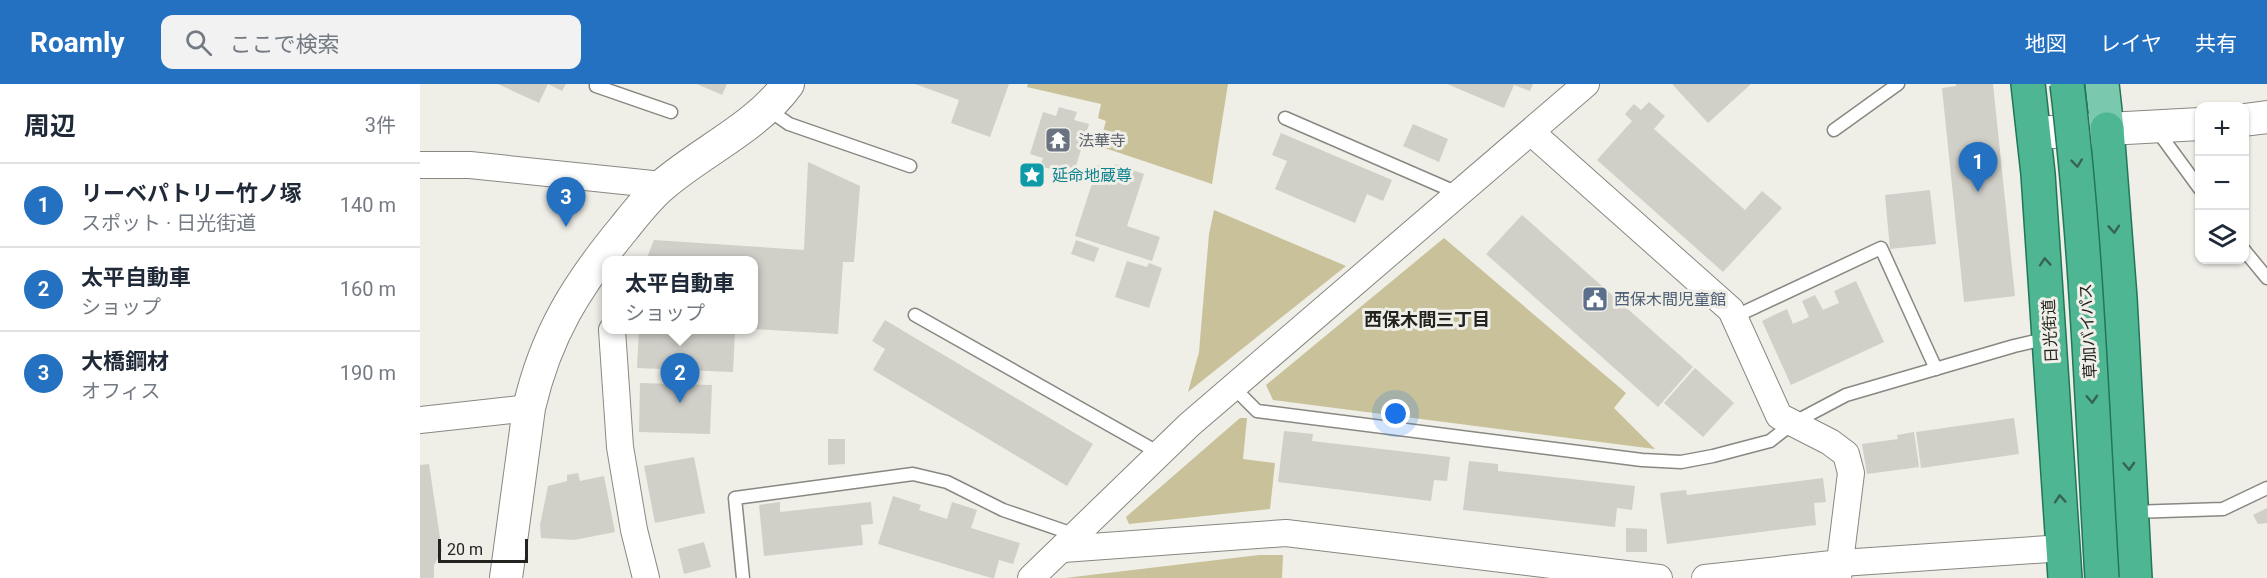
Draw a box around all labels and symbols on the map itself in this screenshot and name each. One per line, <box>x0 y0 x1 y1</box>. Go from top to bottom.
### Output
temple icon: 法華寺 <box>1043 125 1073 155</box>
place label: 法華寺 <box>1078 131 1126 150</box>
pin: 1 <box>1958 142 1998 192</box>
one-way arrow <box>2070 158 2082 168</box>
place icon: 延命地蔵尊 <box>1017 160 1047 190</box>
place label: 延命地蔵尊 <box>1052 166 1132 185</box>
pin: 3 <box>546 178 586 227</box>
one-way arrow <box>2108 225 2121 234</box>
one-way arrow <box>2039 258 2052 267</box>
street label: 草加バイパス <box>2076 283 2100 379</box>
public building icon: 西保木間児童館 <box>1580 284 1610 314</box>
place label: 西保木間児童館 <box>1614 290 1726 309</box>
street label: 日光街道 <box>2039 299 2061 363</box>
district label: 西保木間三丁目 <box>1364 309 1490 330</box>
pin: 2 <box>660 354 700 403</box>
one-way arrow <box>2086 395 2099 404</box>
your location <box>1381 399 1410 428</box>
one-way arrow <box>2122 462 2135 471</box>
one-way arrow <box>2054 494 2067 503</box>
scale bar <box>438 536 528 564</box>

